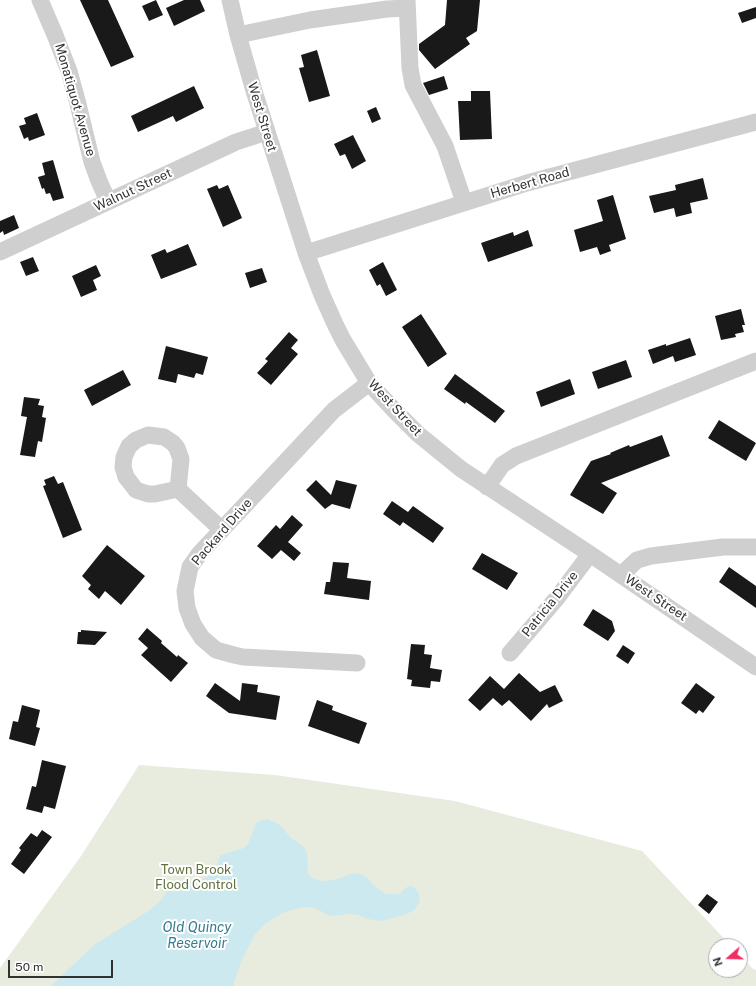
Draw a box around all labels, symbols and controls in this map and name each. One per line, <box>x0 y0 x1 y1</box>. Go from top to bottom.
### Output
street label: Monatiquot Avenue <box>51 42 99 158</box>
street label: West Street <box>244 80 280 154</box>
street label: Herbert Road <box>489 164 571 202</box>
street label: Walnut Street <box>92 165 174 215</box>
street label: West Street <box>365 376 425 440</box>
street label: Packard Drive <box>189 495 255 569</box>
street label: Patricia Drive <box>519 568 581 640</box>
street label: West Street <box>622 571 690 625</box>
park label: Town Brook Flood Control <box>155 862 237 893</box>
water label: Old Quincy Reservoir <box>163 920 231 952</box>
north arrow <box>708 938 748 978</box>
scale bar <box>10 952 115 978</box>
text: N <box>711 956 725 968</box>
text: 50 m <box>15 960 43 974</box>

